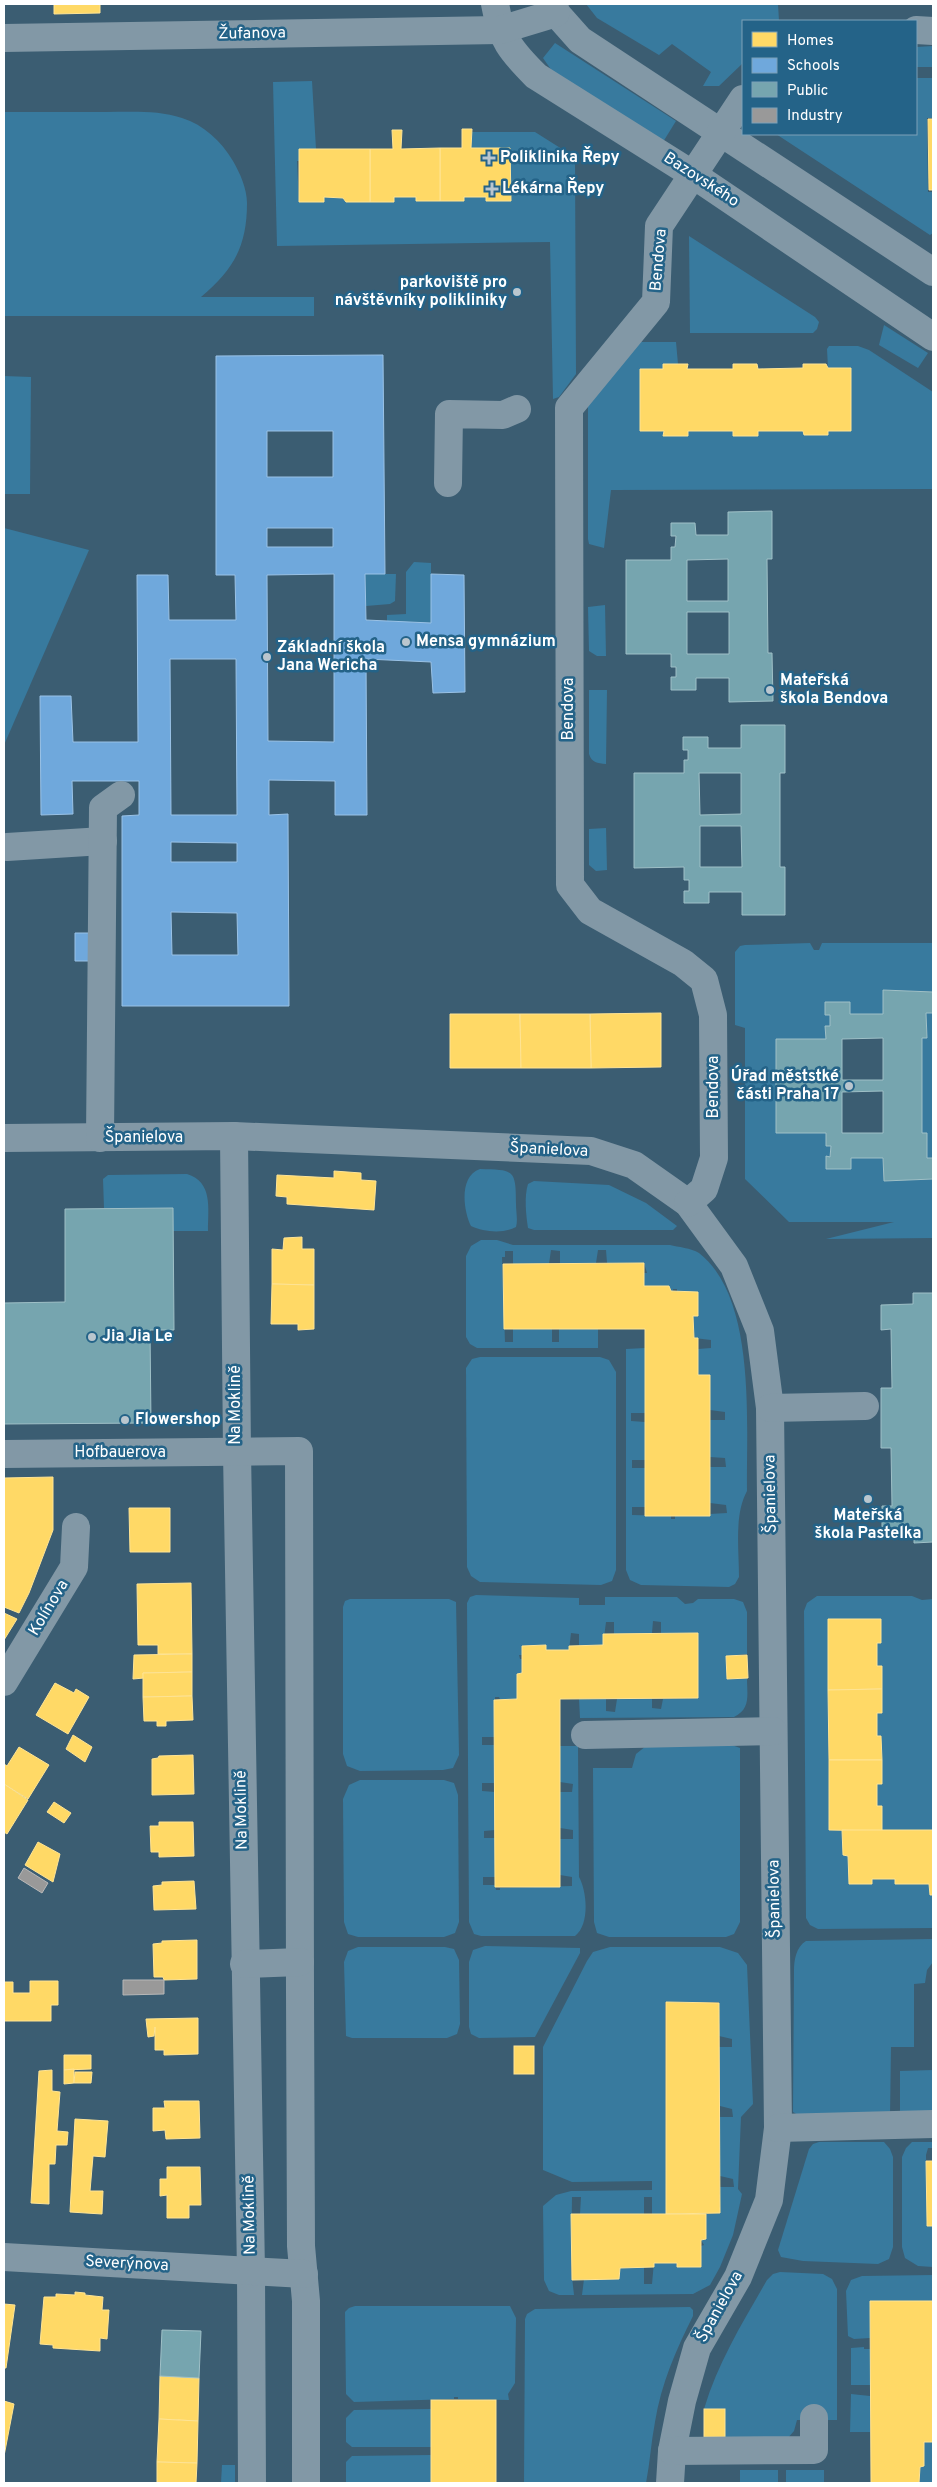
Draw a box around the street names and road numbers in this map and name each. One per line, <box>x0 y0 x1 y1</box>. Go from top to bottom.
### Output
street label: Žufanova <box>218 21 286 45</box>
street label: Bazovského <box>659 148 743 212</box>
street label: Bendova <box>646 228 672 292</box>
street label: Bendova <box>559 678 579 740</box>
street label: Bendova <box>704 1056 724 1118</box>
street label: Španielova <box>105 1126 183 1148</box>
street label: Španielova <box>509 1136 589 1162</box>
street label: Na Moklině <box>226 1365 246 1445</box>
street label: Hofbauerova <box>74 1443 166 1463</box>
street label: Španielova <box>758 1455 782 1533</box>
street label: Kolínova <box>25 1576 73 1640</box>
street label: Na Moklině <box>231 1770 253 1850</box>
street label: Španielova <box>762 1860 786 1938</box>
street label: Na Moklině <box>239 2175 261 2255</box>
street label: Severýnova <box>85 2252 169 2276</box>
street label: Španielova <box>690 2267 748 2346</box>

